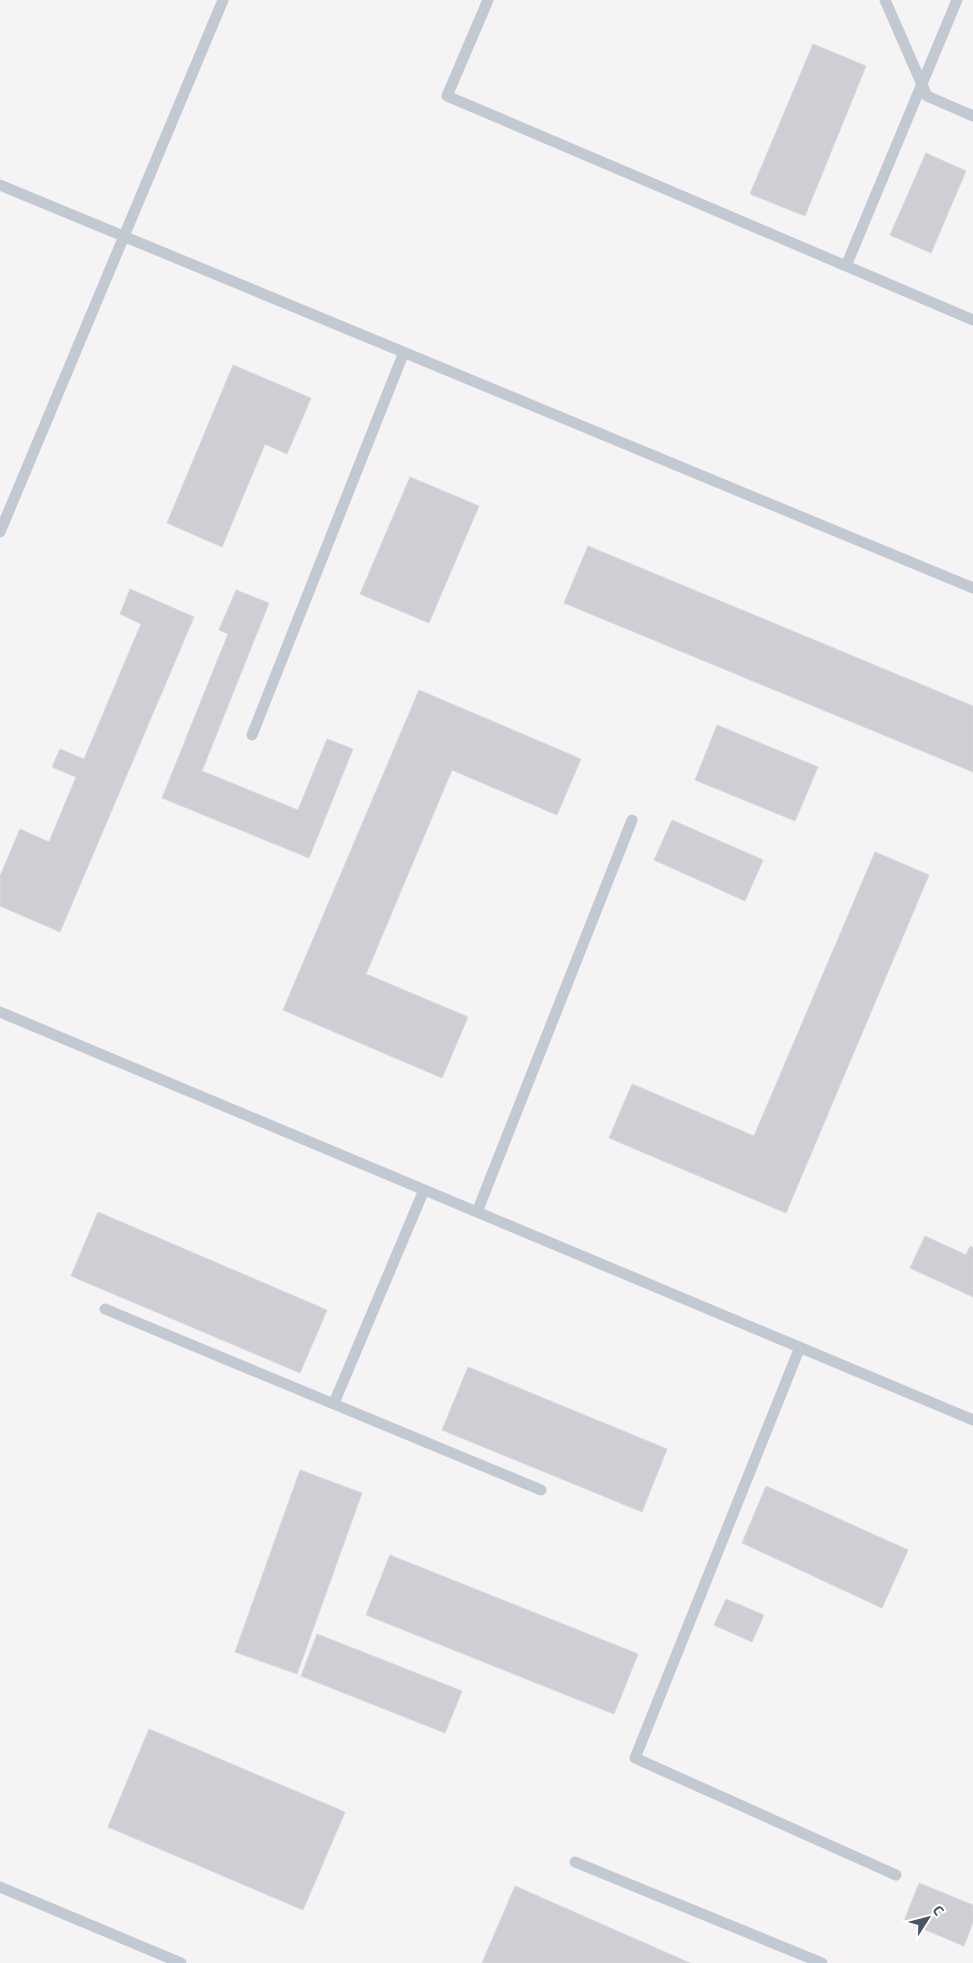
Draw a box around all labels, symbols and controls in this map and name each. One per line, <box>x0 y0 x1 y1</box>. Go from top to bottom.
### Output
north arrow <box>903 1893 953 1943</box>
text: С <box>930 1902 948 1918</box>

